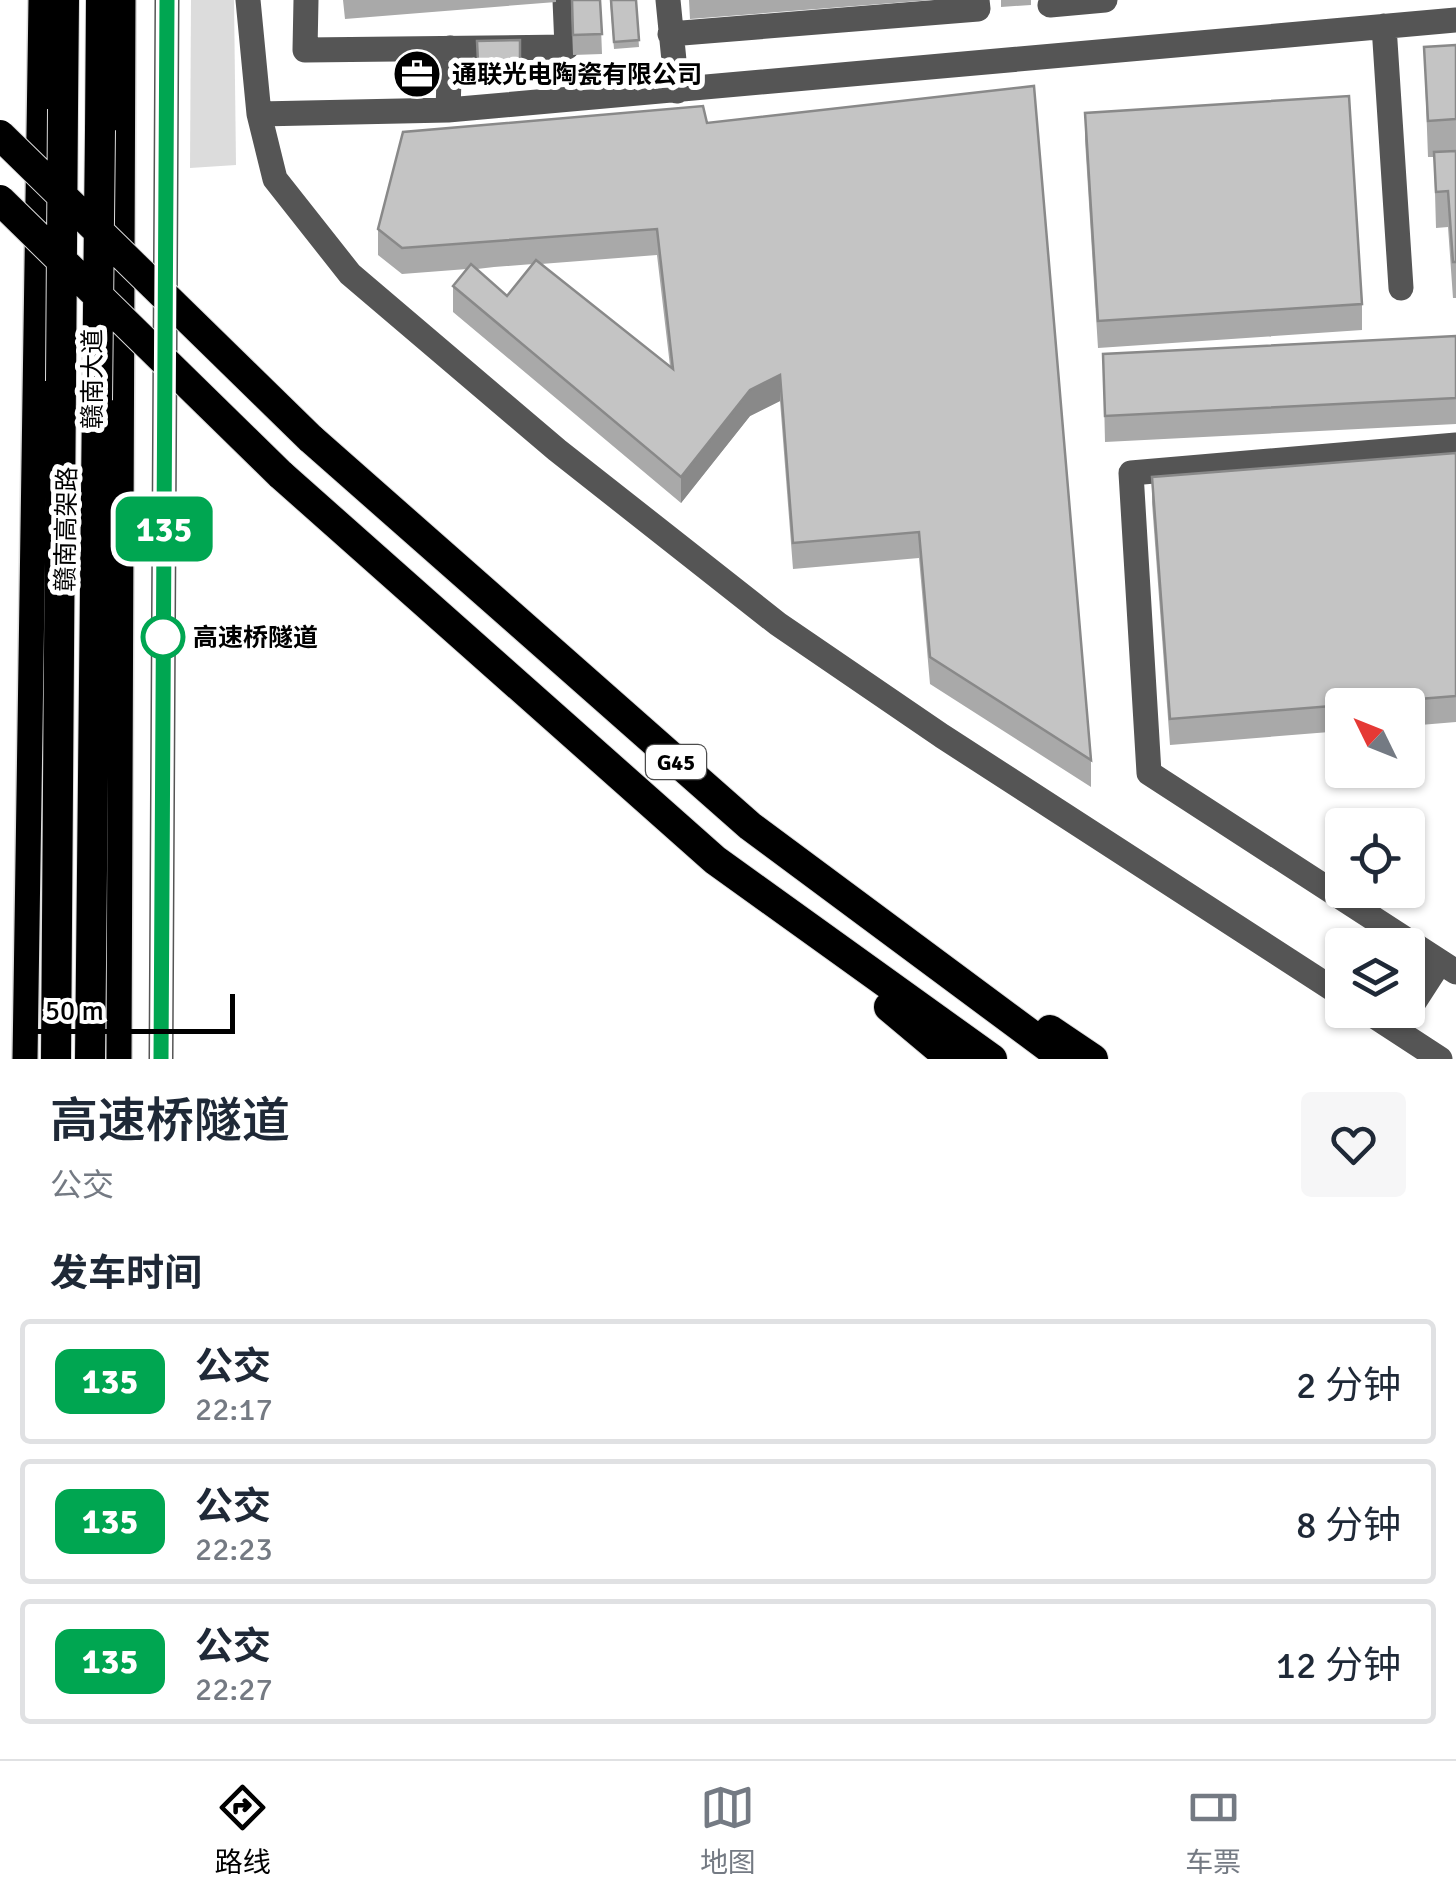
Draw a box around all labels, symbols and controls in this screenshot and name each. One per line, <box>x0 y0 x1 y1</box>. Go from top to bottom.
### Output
office icon: 通联光电陶瓷有限公司 <box>391 48 443 100</box>
place label: 通联光电陶瓷有限公司 <box>452 59 702 90</box>
street label: 赣南大道 <box>77 329 108 429</box>
street label: 赣南高架路 <box>49 466 83 592</box>
line badge: 135 <box>106 496 222 562</box>
text: 135 <box>136 508 192 551</box>
marker: 高速桥隧道 <box>142 616 184 658</box>
place label: 高速桥隧道 <box>193 622 318 653</box>
north arrow <box>1325 688 1425 788</box>
map controls <box>1325 688 1425 1028</box>
road number: G45 <box>646 745 706 779</box>
button: locate <box>1325 808 1425 908</box>
button: layers <box>1325 928 1425 1028</box>
scale bar <box>30 989 235 1034</box>
text: 50 m <box>45 994 104 1028</box>
text: 高速桥隧道 <box>50 1092 290 1151</box>
button: heart <box>1301 1092 1406 1197</box>
text: 公交 <box>50 1166 114 1205</box>
text: 发车时间 <box>50 1250 202 1297</box>
text: 公交 <box>195 1343 271 1390</box>
text: 135 <box>82 1360 138 1403</box>
text: 2 分钟 <box>1296 1362 1401 1409</box>
text: 22:17 <box>195 1390 273 1429</box>
text: 公交 <box>195 1483 271 1530</box>
text: 135 <box>82 1500 138 1543</box>
text: 8 分钟 <box>1296 1502 1401 1549</box>
text: 22:23 <box>195 1530 273 1569</box>
text: 公交 <box>195 1623 271 1670</box>
text: 135 <box>82 1640 138 1683</box>
text: 12 分钟 <box>1276 1642 1401 1689</box>
text: 22:27 <box>195 1670 273 1709</box>
tab: 路线 <box>215 1780 271 1880</box>
tab: 地图 <box>700 1780 756 1880</box>
tab: 车票 <box>1185 1780 1241 1880</box>

